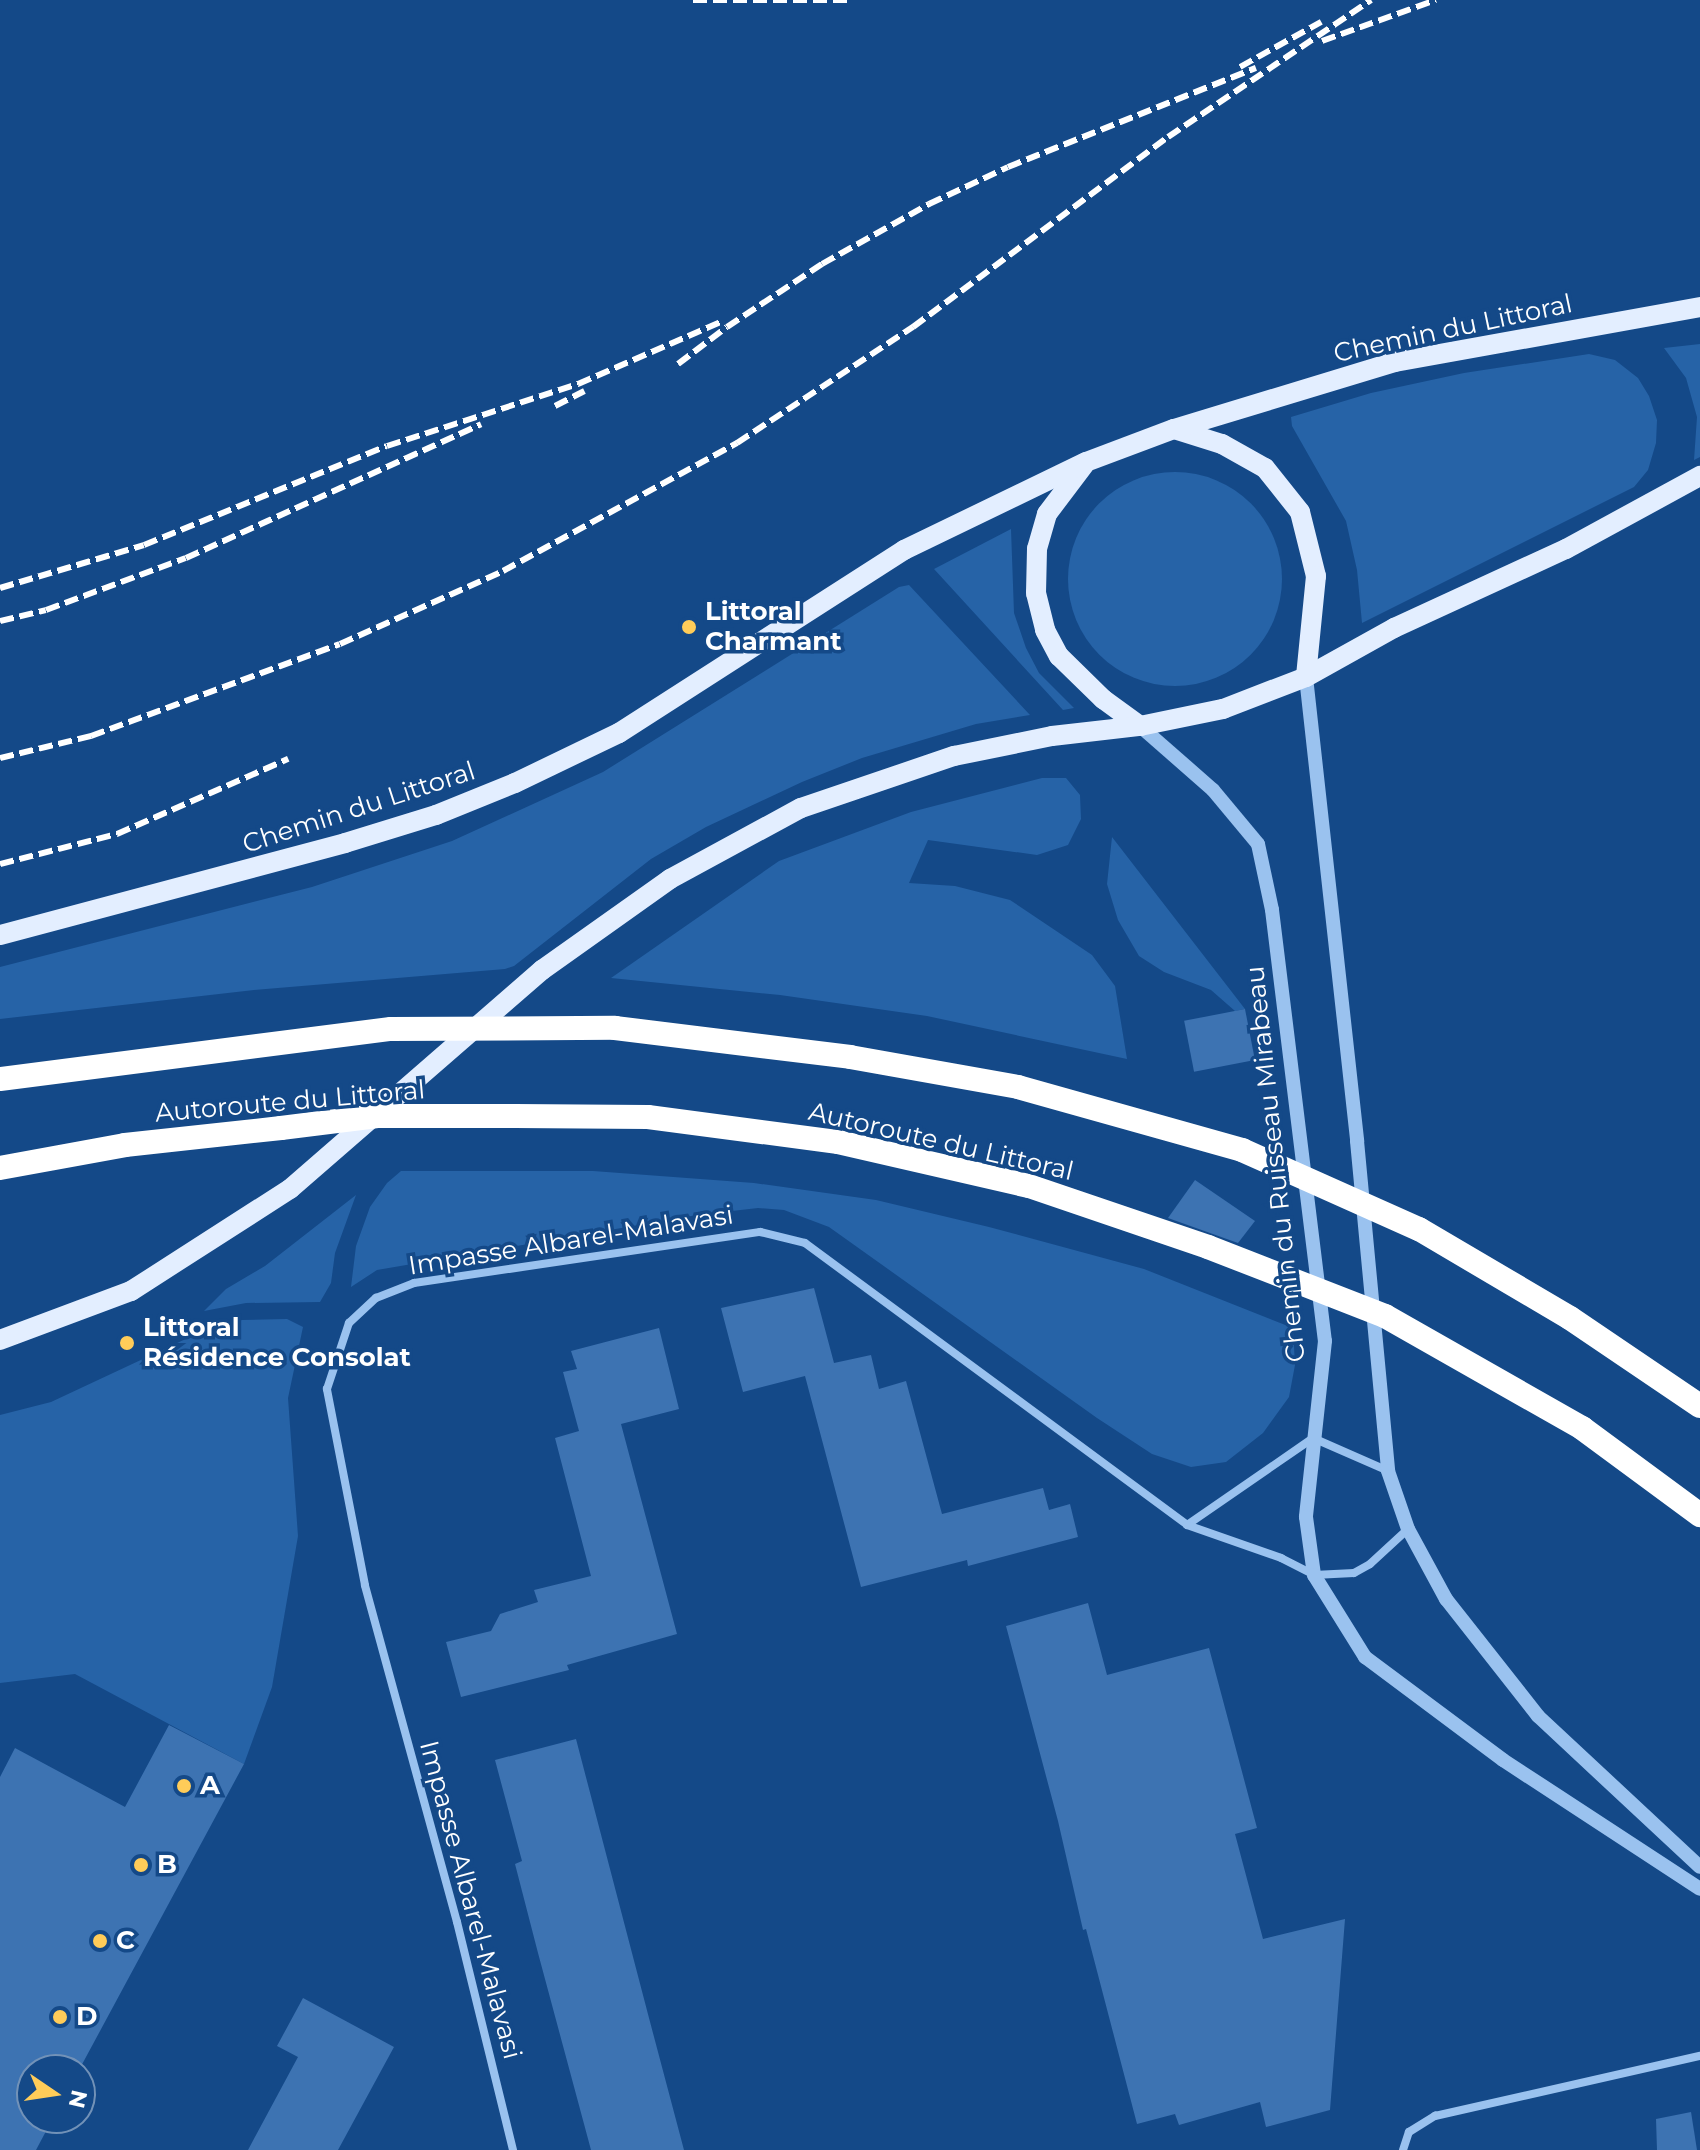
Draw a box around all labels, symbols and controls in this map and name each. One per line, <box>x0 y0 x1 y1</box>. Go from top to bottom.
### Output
street label: Chemin du Littoral <box>1331 288 1575 370</box>
place label: Littoral Charmant <box>705 596 842 658</box>
marker: Littoral Charmant <box>680 618 698 636</box>
street label: Chemin du Littoral <box>239 756 479 860</box>
street label: Chemin du Ruisseau Mirabeau <box>1240 964 1312 1364</box>
street label: Autoroute du Littoral <box>154 1075 426 1129</box>
street label: Autoroute du Littoral <box>805 1096 1077 1188</box>
street label: Impasse Albarel-Malavasi <box>406 1200 736 1282</box>
place label: Littoral Résidence Consolat <box>143 1312 411 1374</box>
marker: Littoral Résidence Consolat <box>118 1334 136 1352</box>
street label: Impasse Albarel-Malavasi <box>412 1737 528 2063</box>
place label: A <box>200 1770 220 1802</box>
marker: A <box>175 1777 193 1795</box>
place label: B <box>157 1849 177 1881</box>
marker: B <box>132 1856 150 1874</box>
place label: C <box>116 1925 135 1957</box>
marker: C <box>91 1932 109 1950</box>
place label: D <box>76 2001 97 2033</box>
marker: D <box>51 2008 69 2026</box>
north arrow <box>16 2054 96 2134</box>
text: N <box>63 2087 93 2111</box>

